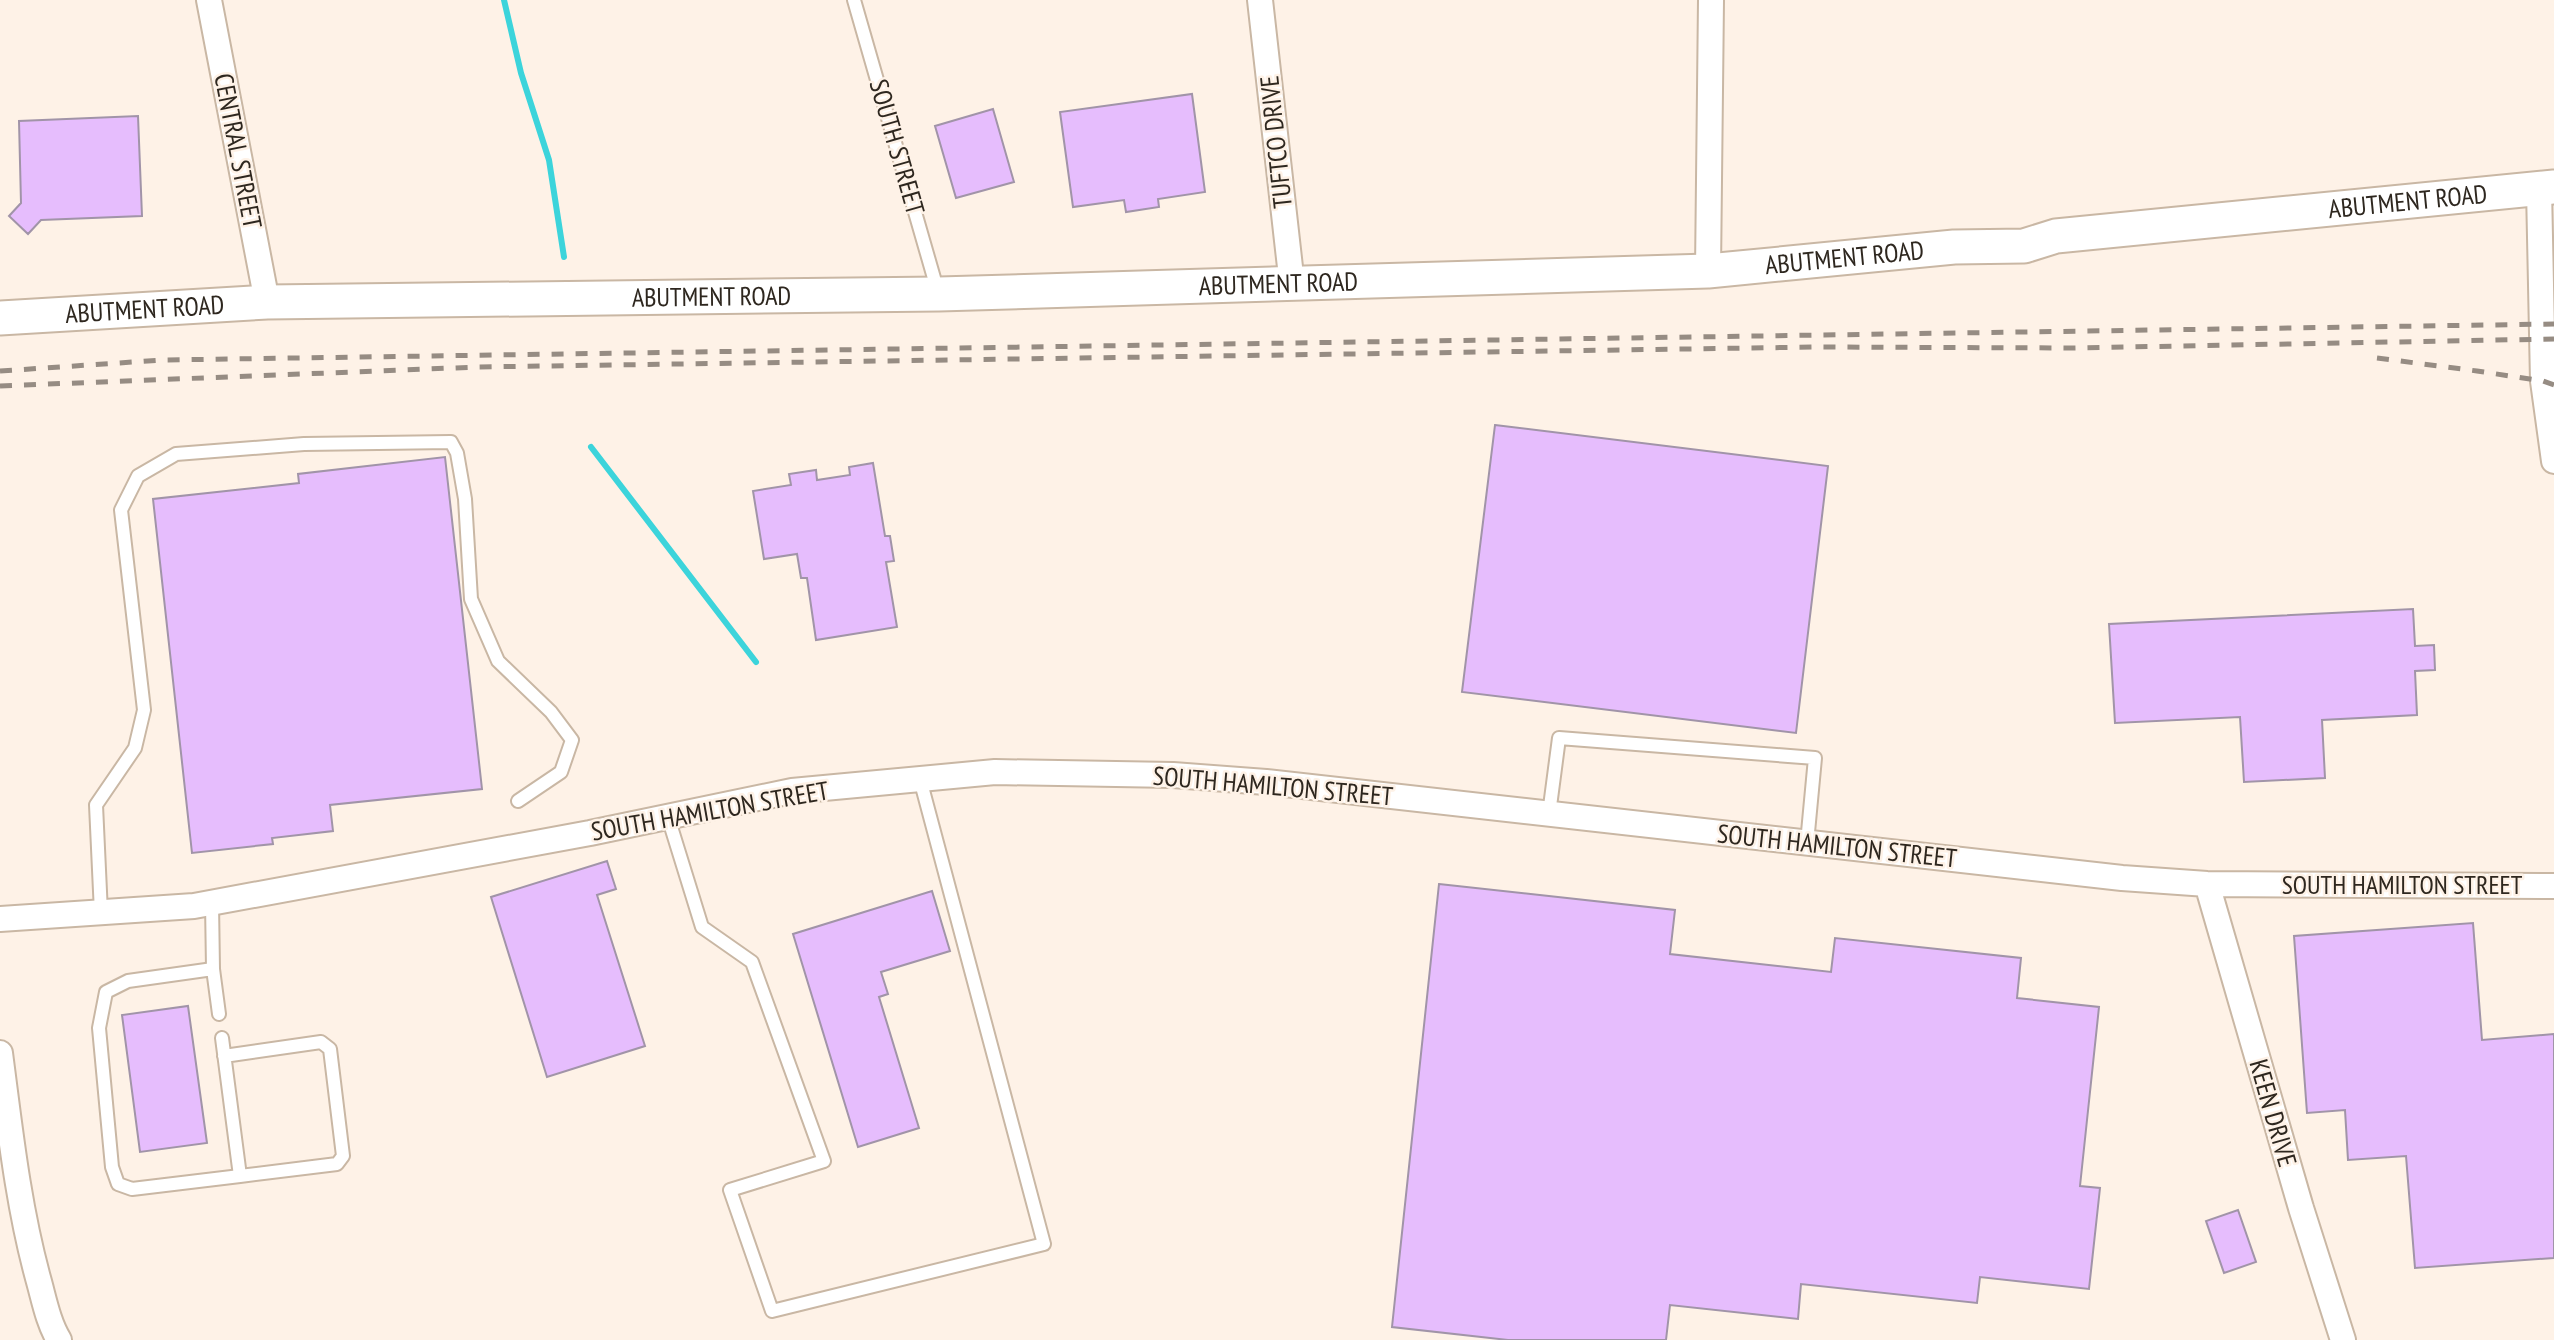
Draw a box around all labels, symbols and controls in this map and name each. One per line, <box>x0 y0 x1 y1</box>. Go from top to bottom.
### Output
street label: CENTRAL STREET <box>207 70 270 232</box>
street label: TUFTCO DRIVE <box>1252 74 1299 210</box>
street label: SOUTH STREET <box>862 75 933 219</box>
street label: ABUTMENT ROAD <box>2327 177 2489 225</box>
street label: ABUTMENT ROAD <box>1764 233 1925 281</box>
street label: ABUTMENT ROAD <box>1198 264 1358 302</box>
street label: ABUTMENT ROAD <box>632 279 791 314</box>
street label: ABUTMENT ROAD <box>64 288 225 330</box>
street label: SOUTH HAMILTON STREET <box>1152 759 1395 812</box>
street label: SOUTH HAMILTON STREET <box>589 773 832 848</box>
street label: SOUTH HAMILTON STREET <box>1716 817 1959 875</box>
street label: SOUTH HAMILTON STREET <box>2282 868 2523 901</box>
street label: KEEN DRIVE <box>2242 1055 2305 1170</box>

